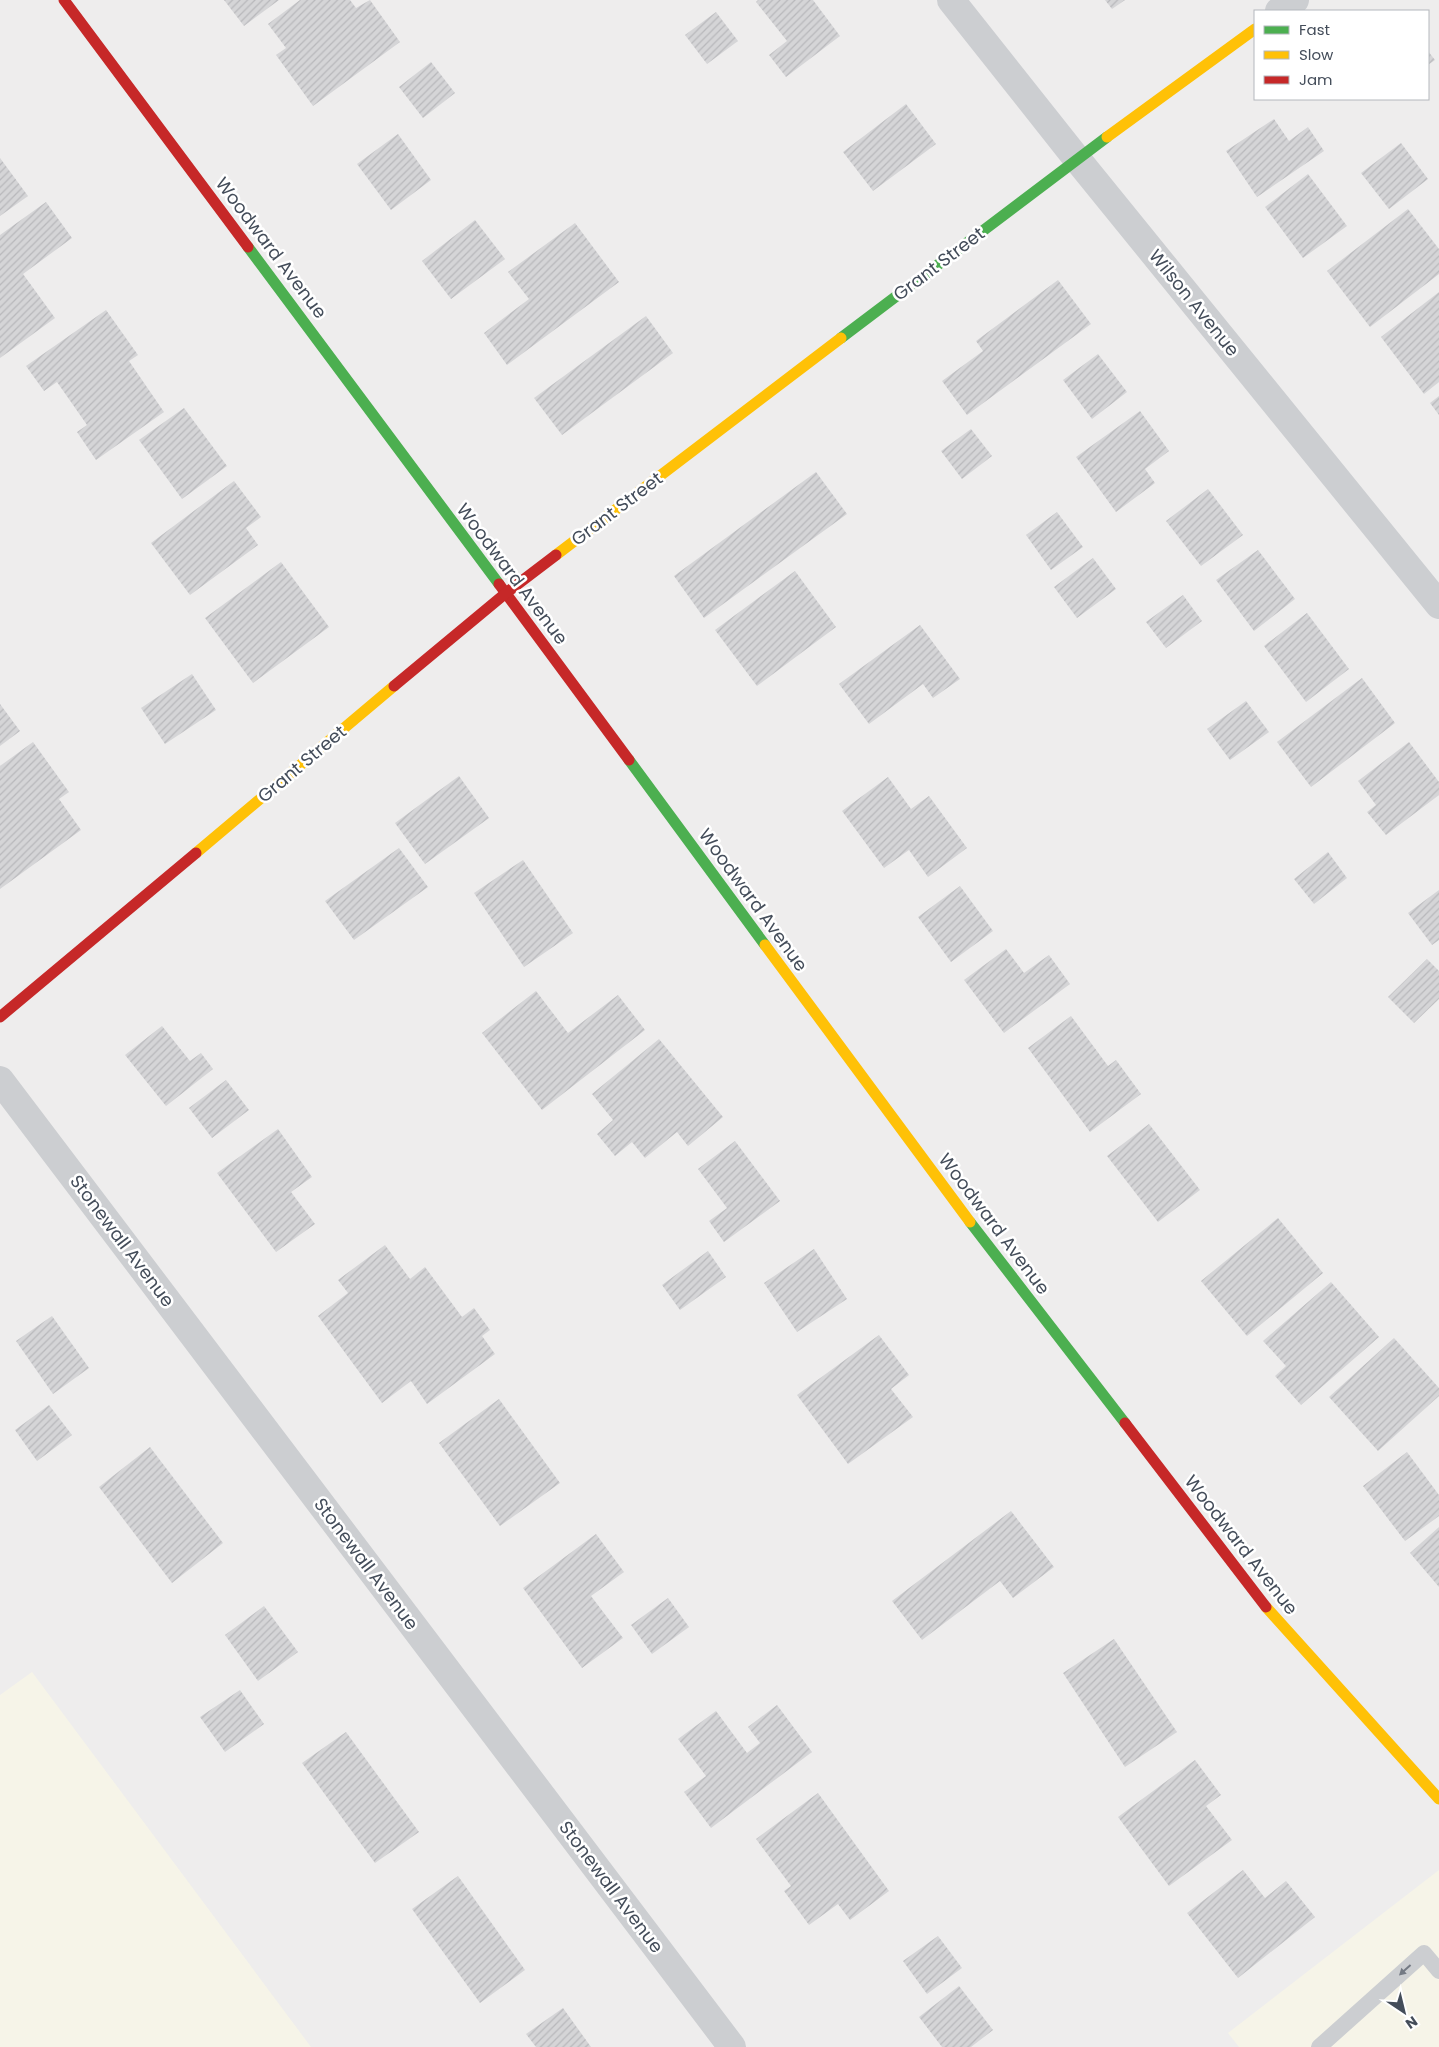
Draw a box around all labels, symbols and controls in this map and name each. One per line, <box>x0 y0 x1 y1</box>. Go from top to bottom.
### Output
legend <box>1254 10 1429 100</box>
text: Fast <box>1299 19 1330 40</box>
text: Slow <box>1299 44 1334 65</box>
text: Jam <box>1299 69 1333 90</box>
street label: Woodward Avenue <box>210 172 333 323</box>
street label: Grant Street <box>888 221 990 306</box>
street label: Wilson Avenue <box>1143 244 1245 362</box>
street label: Grant Street <box>566 466 668 551</box>
street label: Woodward Avenue <box>451 498 574 649</box>
street label: Grant Street <box>252 719 351 808</box>
street label: Woodward Avenue <box>693 823 814 976</box>
street label: Woodward Avenue <box>933 1148 1056 1299</box>
street label: Stonewall Avenue <box>64 1169 180 1312</box>
street label: Woodward Avenue <box>1179 1470 1304 1620</box>
street label: Stonewall Avenue <box>308 1492 424 1635</box>
street label: Stonewall Avenue <box>553 1815 669 1958</box>
one-way arrow <box>1400 1964 1412 1976</box>
north arrow <box>1379 1987 1429 2037</box>
text: N <box>1401 2011 1422 2034</box>

